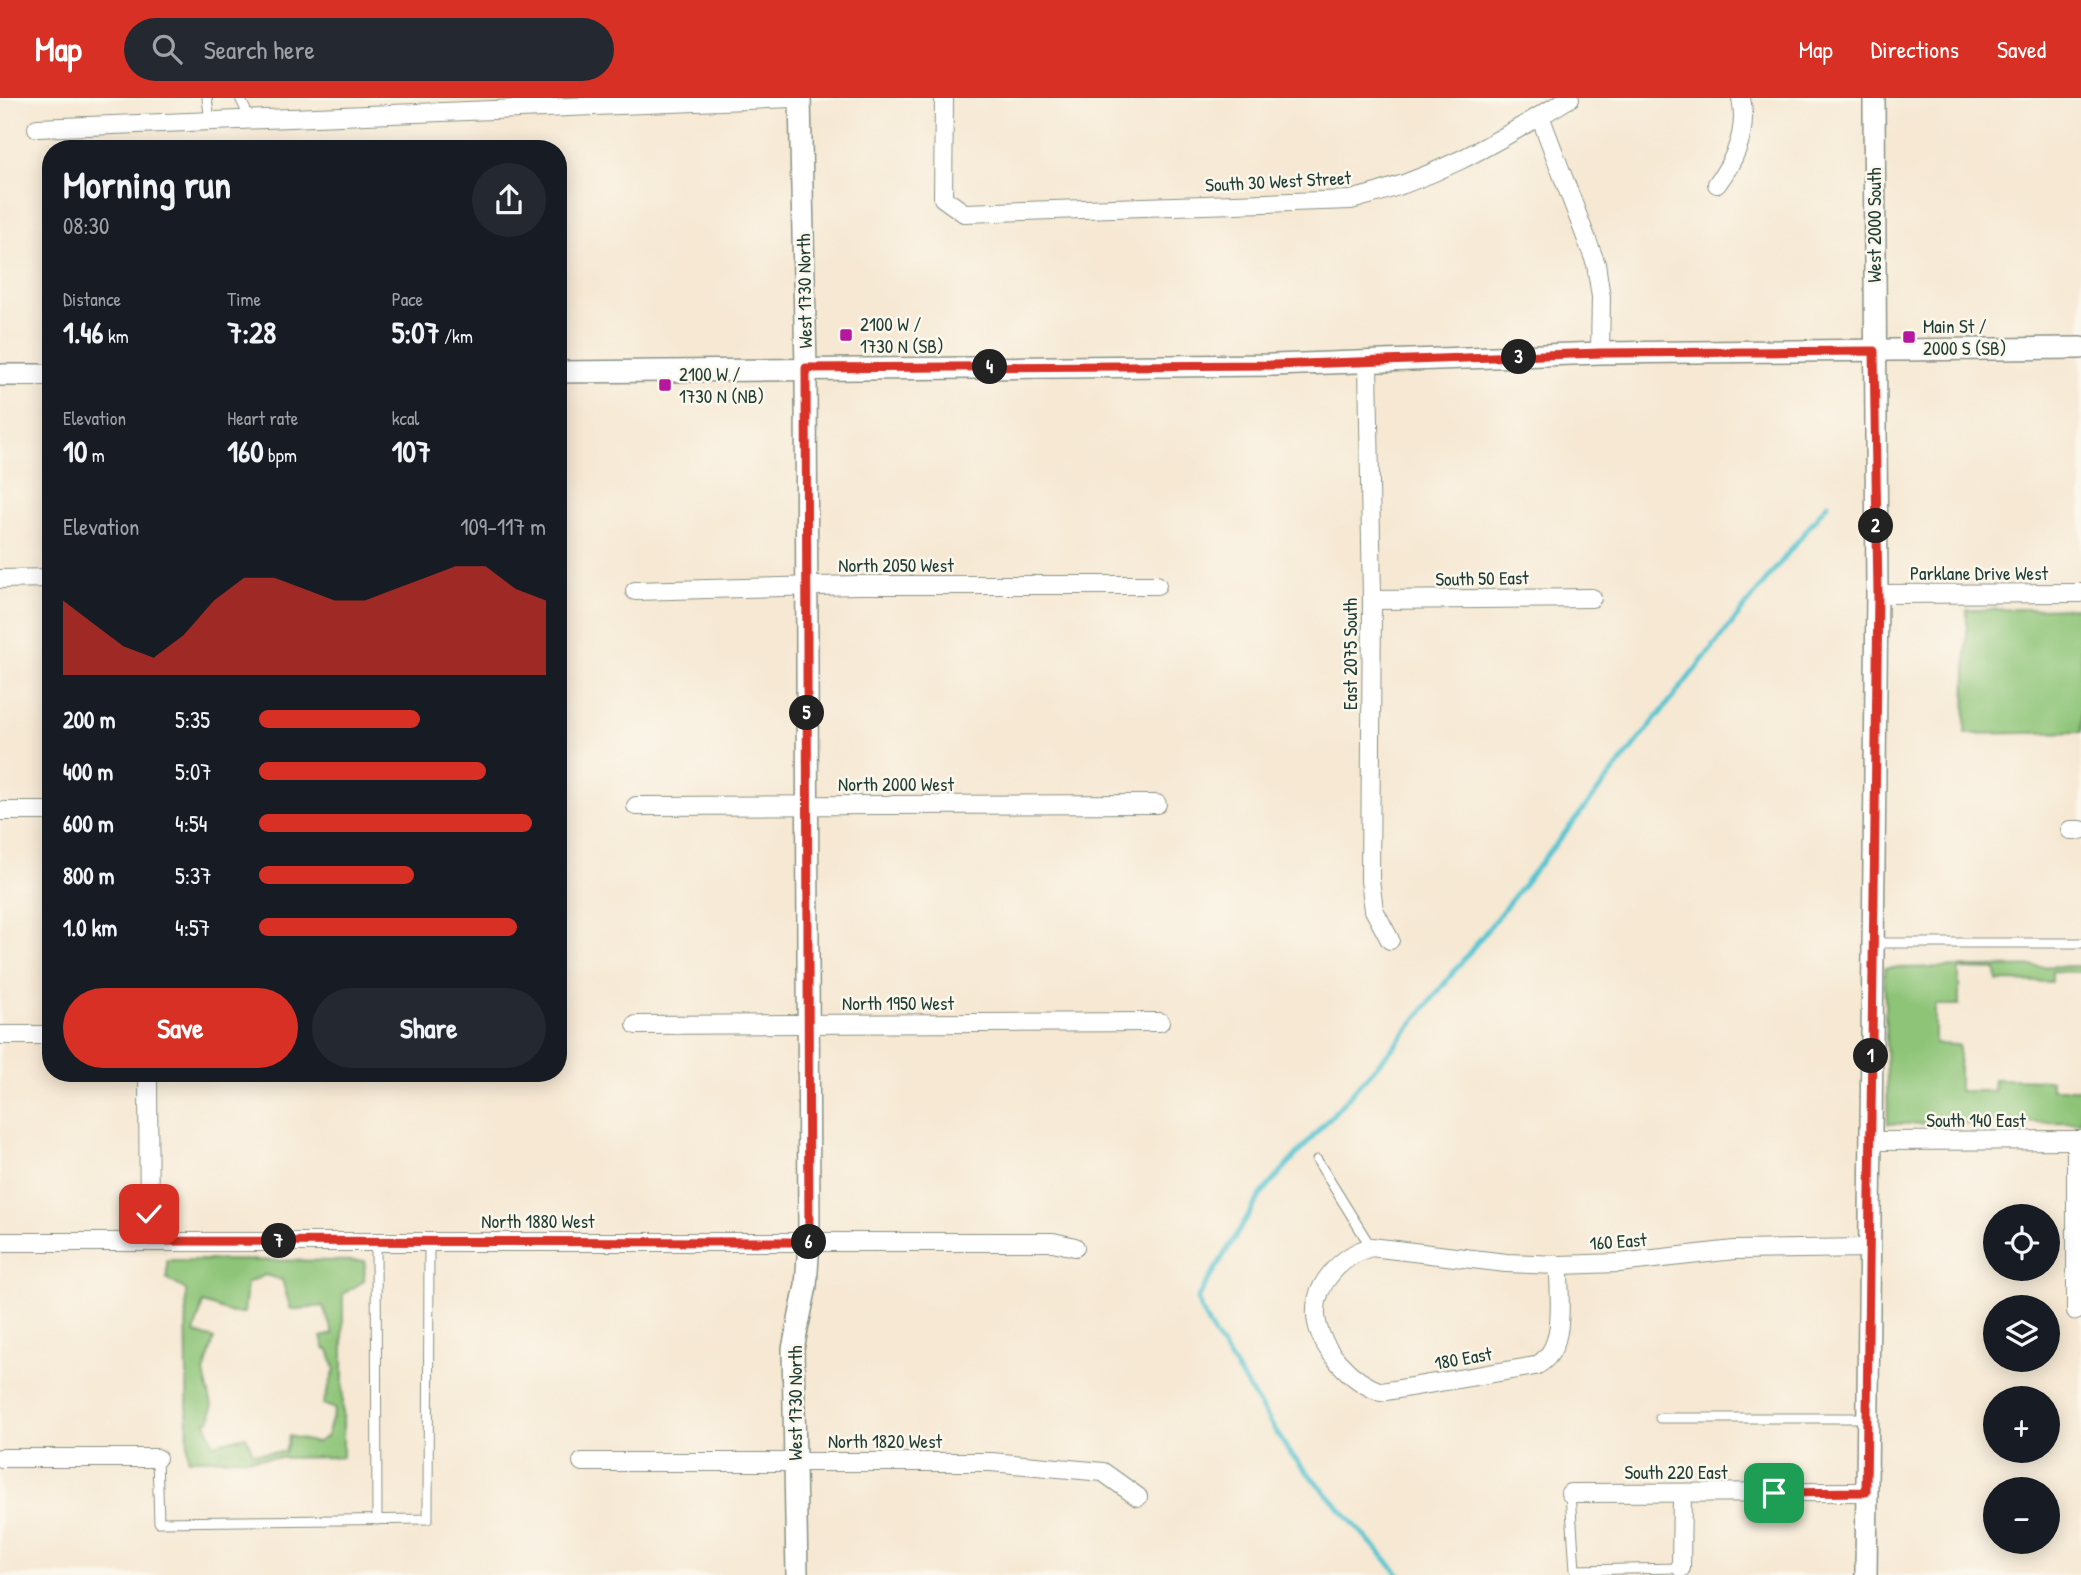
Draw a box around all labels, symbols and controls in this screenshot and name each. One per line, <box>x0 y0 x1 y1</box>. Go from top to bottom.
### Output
search box <box>124 18 614 81</box>
text: Map <box>35 27 82 71</box>
icon: search <box>148 30 186 68</box>
text: Search here <box>204 32 315 67</box>
text: Map <box>1799 33 1833 65</box>
text: Directions <box>1871 33 1959 65</box>
text: Saved <box>1997 33 2046 65</box>
text: Morning run <box>63 158 231 210</box>
button: share <box>472 163 546 237</box>
street label: South 30 West Street <box>1204 164 1352 198</box>
street label: West 2000 South <box>1861 168 1887 282</box>
text: 08:30 <box>63 210 109 241</box>
street label: West 1730 North <box>790 233 818 349</box>
text: Distance <box>63 286 121 312</box>
text: Time <box>227 286 261 312</box>
text: Pace <box>392 286 423 312</box>
place label: 2100 W / 1730 N (SB) <box>860 311 944 359</box>
text: 1.46 <box>63 312 104 352</box>
text: 7:28 <box>227 312 276 352</box>
text: 5:07 <box>392 312 440 352</box>
place label: Main St / 2000 S (SB) <box>1923 313 2007 361</box>
text: km <box>104 323 129 349</box>
text: /km <box>440 323 473 349</box>
marker: 2100 W / 1730 N (SB) <box>838 327 854 343</box>
marker: Main St / 2000 S (SB) <box>1901 329 1917 345</box>
pin: 3 <box>1502 340 1536 374</box>
text: 3 <box>1514 343 1523 369</box>
pin: 4 <box>972 350 1007 384</box>
text: 4 <box>986 353 993 379</box>
place label: 2100 W / 1730 N (NB) <box>679 361 764 409</box>
marker: 2100 W / 1730 N (NB) <box>657 377 673 393</box>
text: Elevation <box>63 405 126 431</box>
text: Heart rate <box>227 405 298 431</box>
text: kcal <box>392 405 419 431</box>
text: 10 <box>63 431 87 471</box>
text: 160 <box>227 431 264 471</box>
text: 107 <box>392 431 431 471</box>
text: m <box>87 442 105 468</box>
text: bpm <box>264 442 297 468</box>
pin: 2 <box>1858 508 1894 544</box>
text: Elevation <box>63 511 139 542</box>
text: 109–117 m <box>460 511 546 542</box>
text: 2 <box>1871 512 1880 538</box>
street label: North 2050 West <box>838 552 954 578</box>
street label: Parklane Drive West <box>1910 560 2048 586</box>
street label: South 50 East <box>1435 564 1529 592</box>
street label: East 2075 South <box>1337 598 1363 710</box>
pin: 5 <box>790 696 824 730</box>
text: 5 <box>802 699 811 725</box>
text: 200 m <box>63 704 115 735</box>
text: 5:35 <box>175 704 210 735</box>
text: 400 m <box>63 756 113 787</box>
text: 5:07 <box>175 756 212 787</box>
street label: North 2000 West <box>838 771 954 797</box>
text: 600 m <box>63 808 114 839</box>
text: 4:54 <box>175 808 207 839</box>
text: 800 m <box>63 860 115 891</box>
text: 5:37 <box>175 860 212 891</box>
text: 1.0 km <box>63 912 117 943</box>
text: 4:57 <box>175 912 210 943</box>
button: Save <box>63 988 298 1068</box>
button: Share <box>312 988 546 1068</box>
street label: North 1950 West <box>842 990 954 1016</box>
pin: 1 <box>1854 1038 1888 1074</box>
text: 1 <box>1867 1042 1874 1068</box>
street label: South 140 East <box>1926 1107 2026 1133</box>
pin <box>119 1184 179 1244</box>
icon: check <box>130 1195 168 1233</box>
map controls <box>1983 1204 2060 1554</box>
button: locate <box>1983 1204 2060 1281</box>
street label: North 1880 West <box>481 1208 595 1234</box>
pin: 7 <box>262 1224 296 1258</box>
pin: 6 <box>792 1224 826 1260</box>
street label: 160 East <box>1589 1226 1648 1256</box>
text: 7 <box>274 1227 283 1253</box>
text: 6 <box>805 1228 812 1254</box>
button: layers <box>1983 1295 2060 1372</box>
street label: 180 East <box>1432 1340 1494 1376</box>
street label: West 1730 North <box>782 1346 808 1460</box>
button: + <box>1983 1386 2060 1463</box>
street label: North 1820 West <box>828 1428 942 1454</box>
street label: South 220 East <box>1624 1459 1728 1485</box>
pin <box>1744 1463 1804 1523</box>
icon: arrive <box>1755 1474 1793 1512</box>
button: − <box>1983 1477 2060 1554</box>

